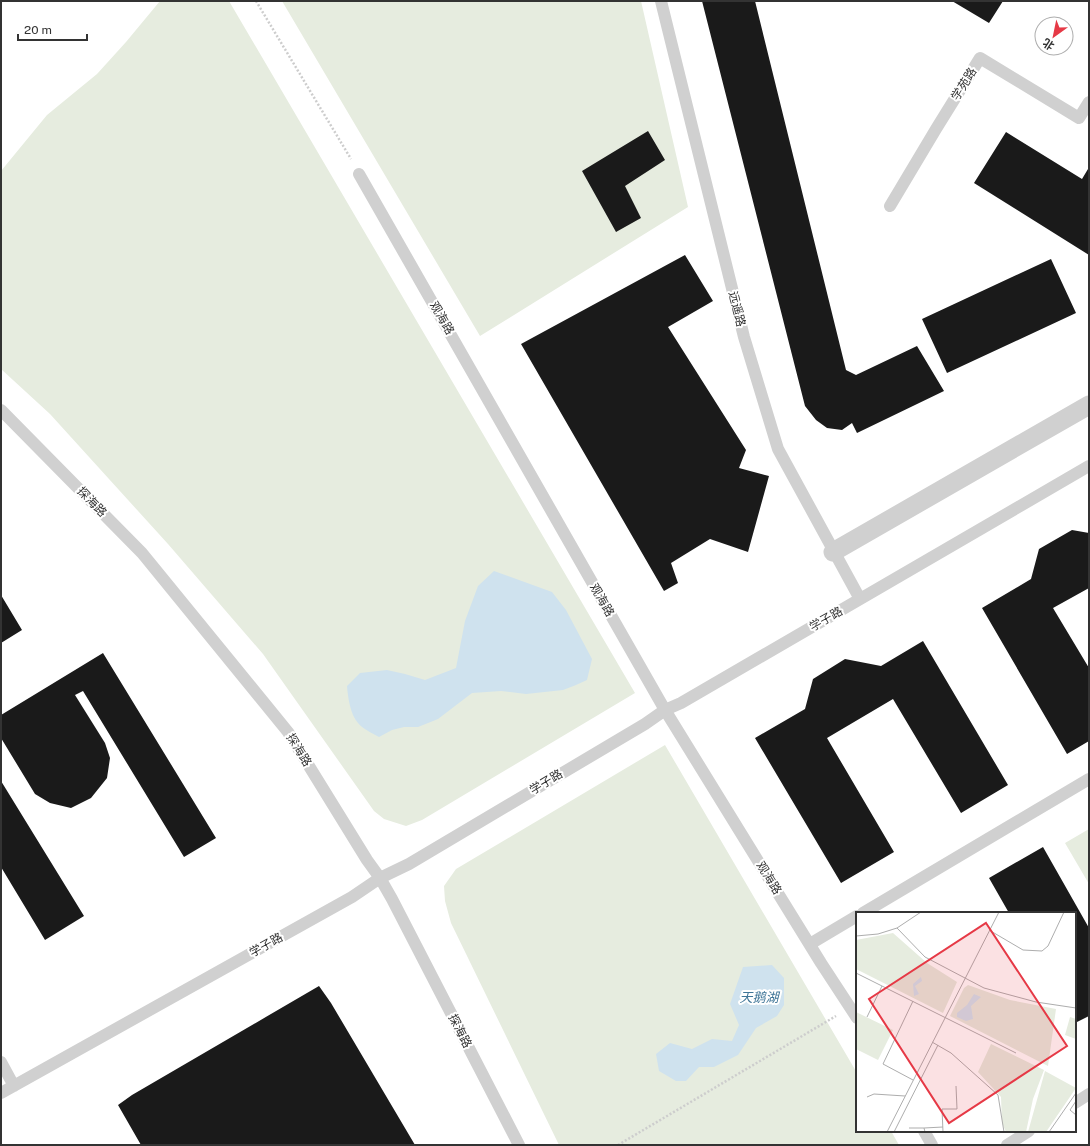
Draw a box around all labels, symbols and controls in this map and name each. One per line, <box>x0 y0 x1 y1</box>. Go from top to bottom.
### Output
scale bar <box>18 16 87 42</box>
north arrow <box>1034 16 1074 56</box>
text: 20 m <box>24 23 52 37</box>
text: 北 <box>1041 36 1056 52</box>
street label: 学苑路 <box>949 65 979 103</box>
street label: 远遥路 <box>726 290 748 328</box>
street label: 观海路 <box>427 299 457 337</box>
street label: 探海路 <box>74 484 110 520</box>
street label: 观海路 <box>587 581 617 619</box>
street label: 学子路 <box>807 604 845 634</box>
street label: 探海路 <box>284 731 314 769</box>
street label: 学子路 <box>527 767 565 797</box>
street label: 观海路 <box>754 859 784 897</box>
inset map <box>856 912 1076 1132</box>
street label: 学子路 <box>247 930 285 960</box>
water label: 天鹅湖 <box>739 990 780 1005</box>
street label: 探海路 <box>446 1012 474 1050</box>

